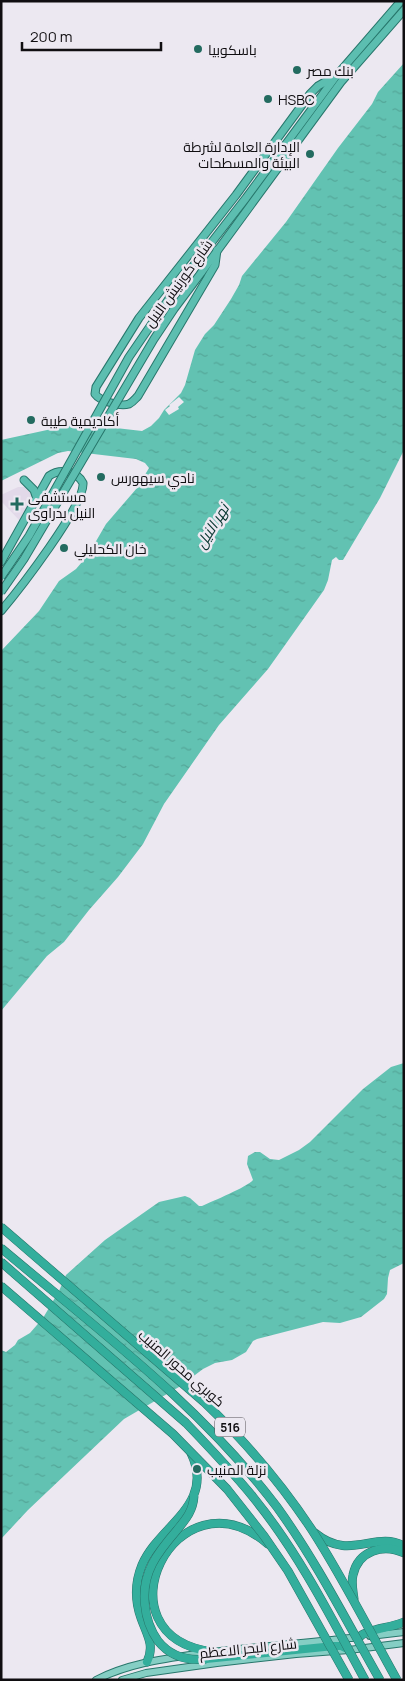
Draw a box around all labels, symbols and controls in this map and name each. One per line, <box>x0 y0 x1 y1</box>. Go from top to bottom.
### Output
scale bar <box>22 20 161 52</box>
text: 200 m <box>30 26 73 47</box>
place label: باسكوبيا <box>208 40 257 59</box>
marker: باسكوبيا <box>192 43 204 55</box>
place label: بنك مصر <box>306 61 354 80</box>
marker: بنك مصر <box>291 64 303 76</box>
place label: HSBC <box>278 90 315 109</box>
marker: HSBC <box>262 93 274 105</box>
place label: الإدارة العامة لشرطة البيئة والمسطحات <box>183 137 300 172</box>
marker: الإدارة العامة لشرطة البيئة والمسطحات <box>304 148 316 160</box>
street label: شارع كورنيش النيل <box>140 235 216 331</box>
place label: أكاديمية طيبة <box>41 411 120 430</box>
marker: أكاديمية طيبة <box>25 414 37 426</box>
place label: نادي سيهورس <box>111 468 195 490</box>
marker: نادي سيهورس <box>95 471 107 483</box>
place label: مستشفى النيل بدراوى <box>28 487 95 522</box>
marker: مستشفى النيل بدراوى <box>10 497 24 511</box>
water label: نهر النيل <box>190 498 235 552</box>
place label: خان الكحليلي <box>74 539 146 561</box>
marker: خان الكحليلي <box>58 542 70 554</box>
street label: كوبري محور المنيب <box>133 1325 229 1413</box>
road number: 516 <box>215 1418 245 1436</box>
place label: نزلة المنيب <box>207 1460 266 1479</box>
marker: نزلة المنيب <box>191 1463 203 1475</box>
street label: شارع البحر الاعظم <box>198 1633 298 1664</box>

